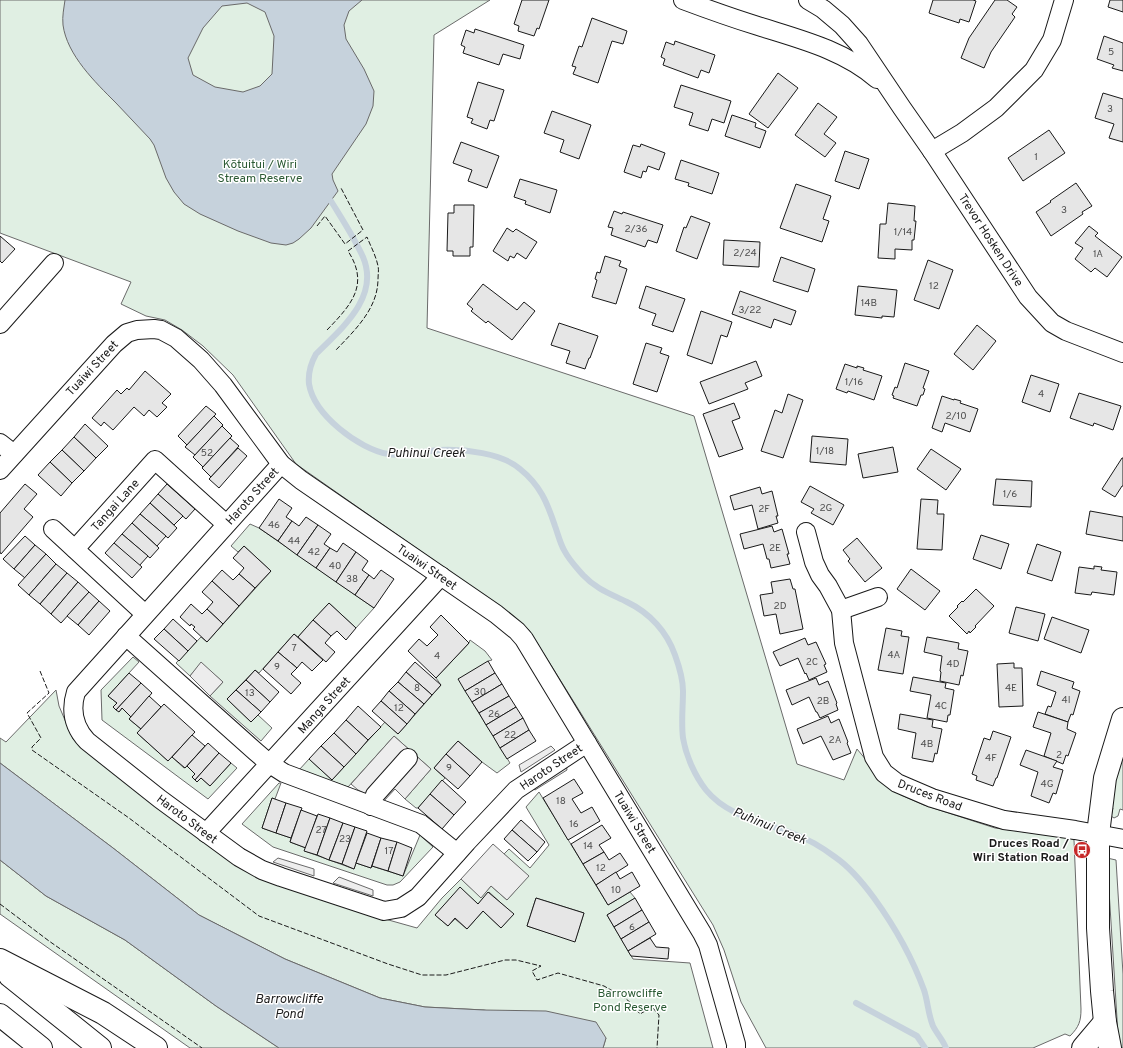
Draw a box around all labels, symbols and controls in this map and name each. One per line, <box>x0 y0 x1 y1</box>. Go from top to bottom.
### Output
house number: 5 <box>1108 46 1114 59</box>
house number: 3 <box>1107 103 1113 116</box>
house number: 1 <box>1034 151 1038 164</box>
park label: Kōtuitui / Wiri Stream Reserve <box>218 157 302 187</box>
street label: Trevor Hosken Drive <box>954 191 1026 290</box>
house number: 3 <box>1061 204 1067 217</box>
house number: 2/36 <box>624 223 648 236</box>
house number: 1/14 <box>894 226 912 239</box>
house number: 2/24 <box>733 247 757 260</box>
house number: 1A <box>1093 248 1103 261</box>
house number: 12 <box>929 280 939 293</box>
house number: 14B <box>861 297 877 310</box>
house number: 3/22 <box>739 304 761 317</box>
street label: Tuaiwi Street <box>63 338 123 400</box>
house number: 1/16 <box>845 376 863 389</box>
house number: 4 <box>1038 388 1044 401</box>
house number: 2/10 <box>945 410 967 423</box>
house number: 1/18 <box>816 445 834 458</box>
water label: Puhinui Creek <box>387 446 465 462</box>
house number: 52 <box>201 447 213 460</box>
street label: Haroto Street <box>223 464 283 529</box>
street label: Tangai Lane <box>88 476 144 535</box>
house number: 1/6 <box>1003 488 1017 501</box>
house number: 2G <box>819 502 833 515</box>
house number: 2F <box>758 503 770 516</box>
house number: 46 <box>268 519 280 532</box>
house number: 44 <box>288 535 300 548</box>
street label: Tuaiwi Street <box>393 541 460 595</box>
house number: 2E <box>769 542 781 555</box>
house number: 42 <box>308 546 320 559</box>
house number: 40 <box>329 560 341 573</box>
house number: 38 <box>346 573 358 586</box>
house number: 2D <box>774 600 787 613</box>
house number: 7 <box>291 642 297 655</box>
house number: 4A <box>888 649 901 662</box>
house number: 4 <box>434 650 440 663</box>
house number: 2C <box>806 656 818 669</box>
house number: 4D <box>946 658 960 671</box>
house number: 9 <box>274 661 280 674</box>
street label: Manga Street <box>295 674 355 738</box>
house number: 8 <box>414 682 420 695</box>
house number: 4E <box>1005 682 1017 695</box>
house number: 30 <box>474 686 486 699</box>
house number: 13 <box>245 687 255 700</box>
house number: 4I <box>1061 694 1071 707</box>
house number: 2B <box>817 695 829 708</box>
house number: 4C <box>935 700 947 713</box>
house number: 12 <box>394 702 404 715</box>
house number: 26 <box>488 708 500 721</box>
house number: 22 <box>504 729 516 742</box>
house number: 2A <box>829 734 842 747</box>
house number: 4B <box>921 738 933 751</box>
street label: Haroto Street <box>517 741 586 795</box>
house number: 2 <box>1056 749 1062 762</box>
house number: 4F <box>985 752 997 765</box>
house number: 9 <box>446 762 452 775</box>
street label: Druces Road <box>895 776 964 816</box>
house number: 4G <box>1040 778 1054 791</box>
street label: Tuaiwi Street <box>609 788 659 857</box>
street label: Haroto Street <box>153 792 220 848</box>
house number: 18 <box>556 795 566 808</box>
water label: Puhinui Creek <box>730 805 809 849</box>
house number: 16 <box>569 818 579 831</box>
house number: 27 <box>315 824 327 837</box>
house number: 23 <box>339 833 351 846</box>
place label: Druces Road / Wiri Station Road <box>973 836 1070 866</box>
house number: 14 <box>583 840 593 853</box>
bus stop icon: Druces Road / Wiri Station Road <box>1072 840 1092 860</box>
house number: 17 <box>385 845 393 858</box>
house number: 12 <box>596 862 606 875</box>
house number: 10 <box>611 884 621 897</box>
house number: 6 <box>629 921 635 934</box>
park label: Barrowcliffe Pond Reserve <box>593 986 667 1016</box>
water label: Barrowcliffe Pond <box>255 992 323 1023</box>

